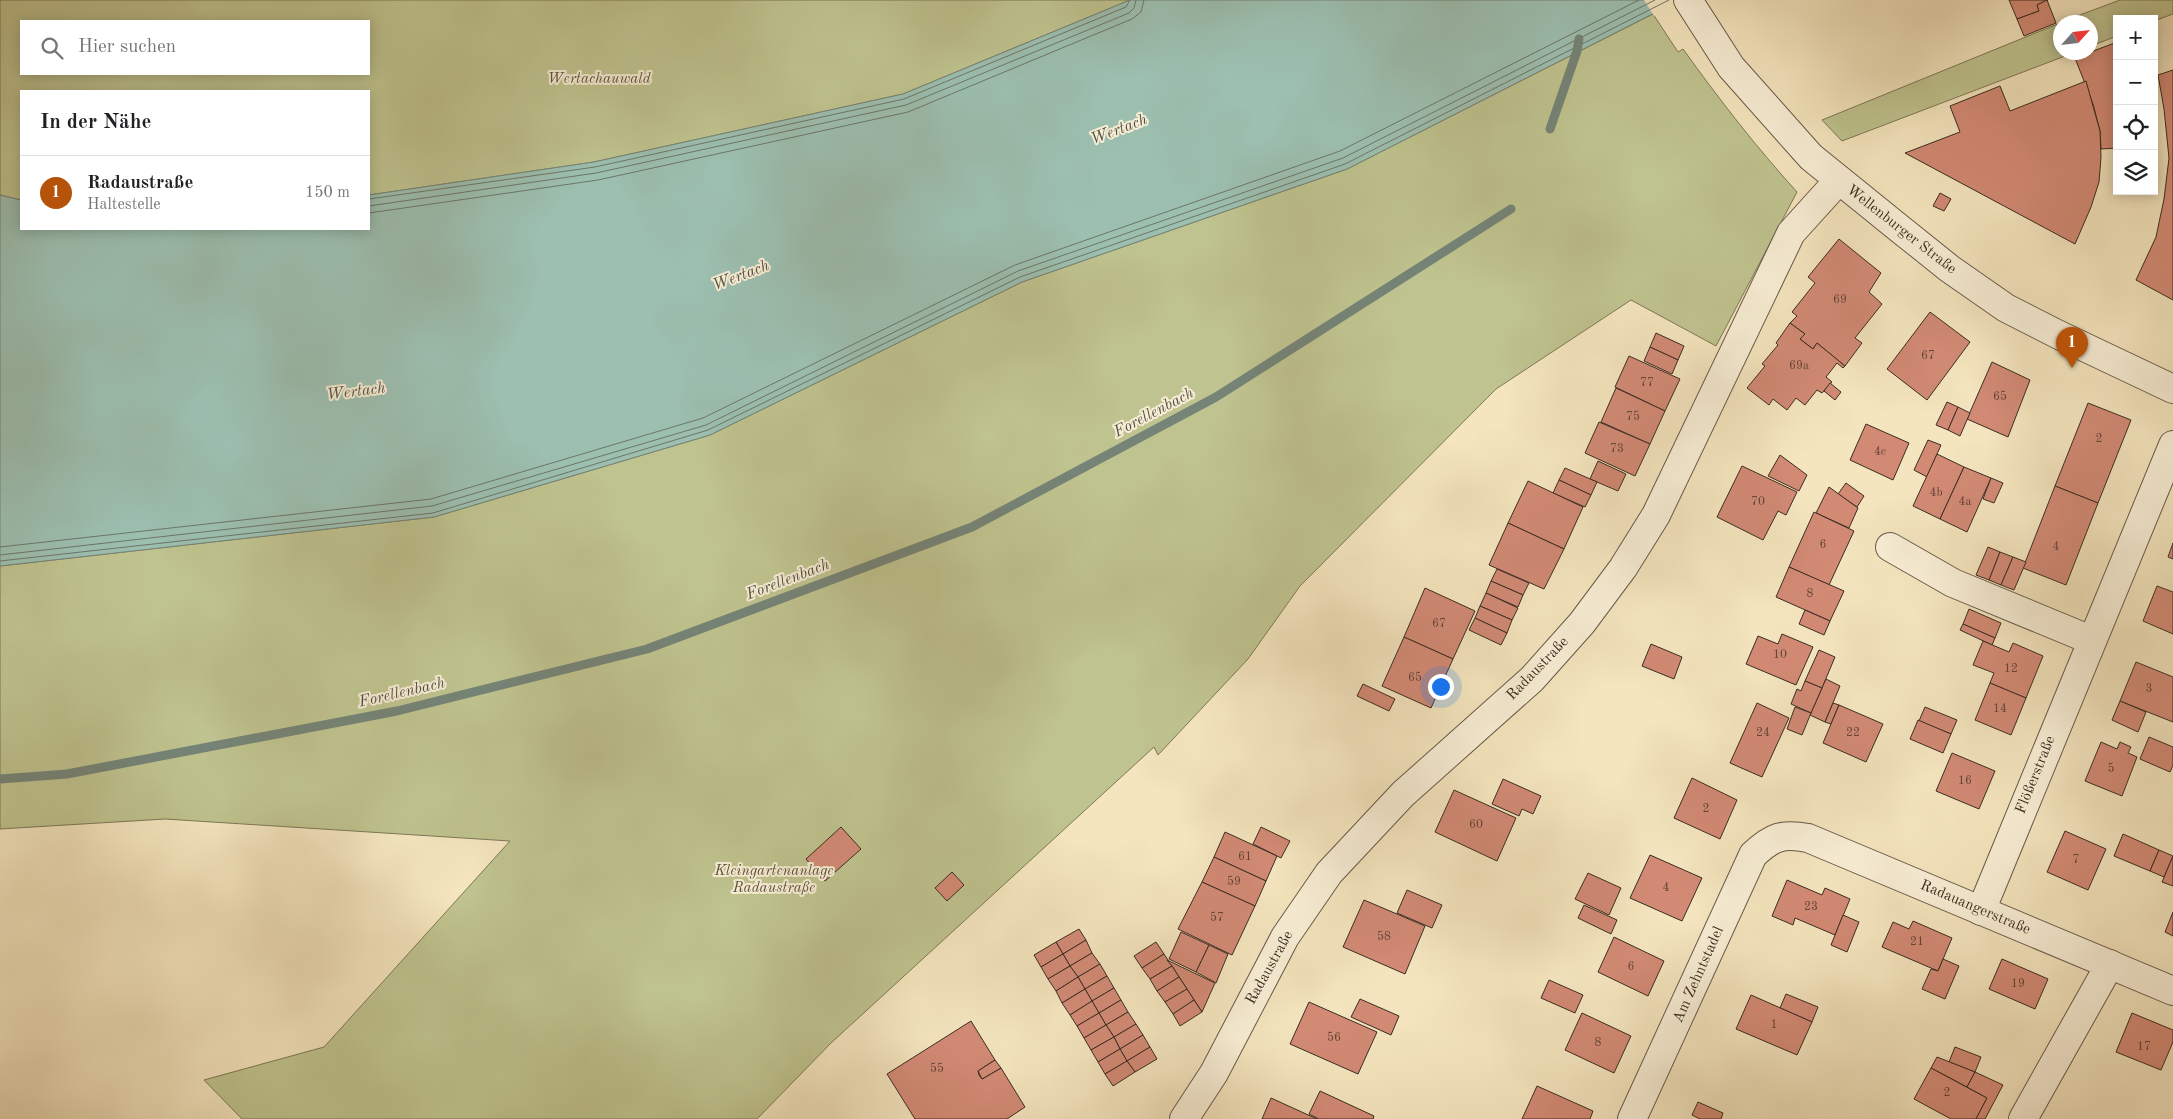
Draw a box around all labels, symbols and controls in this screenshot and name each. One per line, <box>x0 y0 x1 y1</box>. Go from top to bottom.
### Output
north arrow <box>2053 15 2098 60</box>
map controls <box>2113 15 2158 195</box>
button: + <box>2113 15 2158 60</box>
search box <box>20 20 370 75</box>
icon: search <box>38 34 66 62</box>
text: Hier suchen <box>78 38 176 57</box>
button: − <box>2113 60 2158 105</box>
park label: Wertachauwald <box>547 72 652 87</box>
button: locate <box>2113 105 2158 150</box>
text: In der Nähe <box>40 112 151 133</box>
water label: Wertach <box>1088 112 1150 148</box>
button: layers <box>2113 150 2158 195</box>
text: Radaustraße <box>87 174 193 193</box>
street label: Wellenburger Straße <box>1843 183 1959 277</box>
text: 1 <box>51 185 61 201</box>
text: 150 m <box>305 185 350 201</box>
text: Haltestelle <box>87 197 161 213</box>
water label: Wertach <box>710 258 772 294</box>
house number: 69 <box>1833 294 1847 306</box>
pin: 1 <box>2056 327 2088 368</box>
house number: 67 <box>1921 350 1935 362</box>
house number: 69a <box>1789 360 1809 372</box>
house number: 77 <box>1640 377 1654 389</box>
water label: Wertach <box>326 380 386 404</box>
water label: Forellenbach <box>1111 385 1197 441</box>
house number: 65 <box>1993 390 2007 403</box>
house number: 75 <box>1626 410 1640 423</box>
house number: 2 <box>2096 433 2102 445</box>
house number: 73 <box>1610 443 1624 455</box>
house number: 4c <box>1874 446 1886 458</box>
house number: 4b <box>1929 487 1943 499</box>
house number: 70 <box>1751 496 1765 508</box>
house number: 4a <box>1959 496 1972 508</box>
house number: 6 <box>1820 539 1827 551</box>
house number: 4 <box>2053 541 2060 553</box>
water label: Forellenbach <box>743 557 832 604</box>
house number: 8 <box>1807 588 1814 600</box>
house number: 67 <box>1432 618 1446 630</box>
street label: Radaustraße <box>1504 634 1572 704</box>
house number: 10 <box>1773 649 1787 661</box>
house number: 12 <box>2004 663 2018 675</box>
house number: 65 <box>1408 671 1422 684</box>
your location <box>1428 674 1454 700</box>
water label: Forellenbach <box>356 675 447 711</box>
house number: 3 <box>2146 683 2152 695</box>
house number: 14 <box>1993 703 2007 715</box>
house number: 24 <box>1756 727 1770 739</box>
house number: 22 <box>1846 727 1860 739</box>
street label: Flößerstraße <box>2014 734 2058 816</box>
house number: 5 <box>2108 762 2115 775</box>
house number: 16 <box>1958 775 1972 787</box>
house number: 2 <box>1703 803 1709 815</box>
house number: 60 <box>1469 819 1483 831</box>
house number: 61 <box>1238 851 1252 863</box>
house number: 7 <box>2073 854 2079 866</box>
park label: Kleingartenanlage Radaustraße <box>713 864 834 896</box>
house number: 59 <box>1227 875 1241 888</box>
street label: Radauangerstraße <box>1918 878 2032 938</box>
house number: 4 <box>1663 882 1670 894</box>
house number: 23 <box>1804 901 1818 913</box>
house number: 57 <box>1210 911 1224 924</box>
street label: Am Zehntstadel <box>1671 925 1727 1025</box>
street label: Radaustraße <box>1244 929 1296 1007</box>
house number: 58 <box>1377 930 1391 943</box>
house number: 21 <box>1910 936 1924 948</box>
house number: 6 <box>1628 961 1635 973</box>
house number: 19 <box>2011 978 2025 990</box>
house number: 1 <box>1771 1019 1777 1031</box>
house number: 56 <box>1327 1031 1341 1044</box>
house number: 8 <box>1595 1037 1602 1049</box>
house number: 17 <box>2137 1041 2151 1053</box>
house number: 55 <box>930 1062 944 1075</box>
house number: 2 <box>1944 1087 1950 1099</box>

